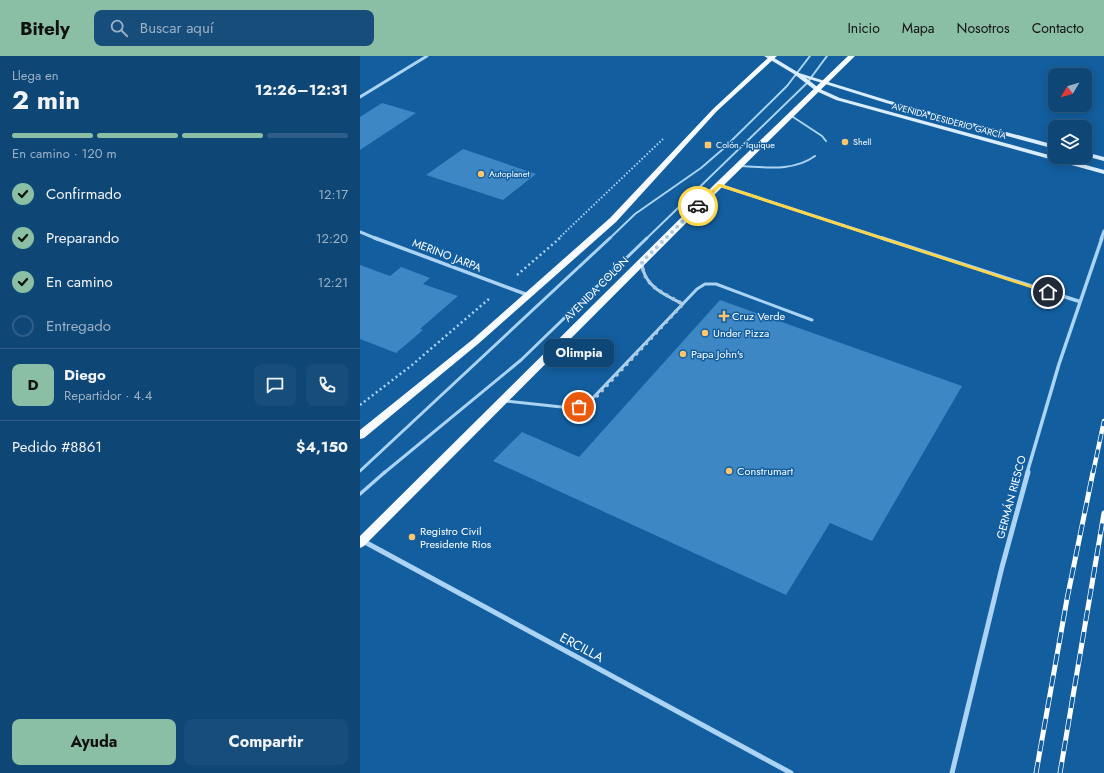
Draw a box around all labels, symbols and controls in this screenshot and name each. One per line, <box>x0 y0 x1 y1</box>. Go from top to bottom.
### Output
search box <box>94 10 374 46</box>
text: Bitely <box>20 15 70 42</box>
icon: search <box>108 17 130 39</box>
text: Buscar aquí <box>140 17 214 39</box>
text: Inicio <box>847 18 880 38</box>
text: Mapa <box>902 18 935 38</box>
text: Nosotros <box>957 18 1010 38</box>
text: Contacto <box>1032 18 1084 38</box>
text: Llega en <box>12 66 59 85</box>
north arrow <box>1048 68 1092 112</box>
map controls <box>1048 68 1092 164</box>
text: 12:26–12:31 <box>255 79 348 101</box>
text: 2 min <box>12 81 80 119</box>
street label: AVENIDA DESIDERIO GARCÍA <box>890 99 1008 142</box>
button: layers <box>1048 120 1092 164</box>
place label: Shell <box>853 135 871 148</box>
marker: Shell <box>840 137 850 147</box>
place label: Colón - Iquique <box>716 138 775 151</box>
marker: Colón - Iquique <box>703 140 713 150</box>
text: En camino · 120 m <box>12 144 117 163</box>
place label: Autoplanet <box>489 167 530 180</box>
marker: Autoplanet <box>476 169 486 179</box>
icon: check <box>12 183 34 205</box>
text: Confirmado <box>46 183 121 205</box>
text: 12:17 <box>318 185 348 204</box>
courier <box>678 186 718 226</box>
icon: car <box>687 195 709 217</box>
icon: check <box>12 227 34 249</box>
text: Preparando <box>46 227 119 249</box>
text: 12:20 <box>316 229 348 248</box>
street label: MERINO JARPA <box>410 234 485 276</box>
street label: AVENIDA COLÓN <box>560 253 632 325</box>
icon: check <box>12 271 34 293</box>
text: En camino <box>46 271 113 293</box>
text: 12:21 <box>318 273 348 292</box>
pin <box>1031 275 1065 309</box>
icon: home <box>1037 281 1059 303</box>
place label: Cruz Verde <box>732 308 786 324</box>
marker: Cruz Verde <box>719 311 729 321</box>
text: Entregado <box>46 315 111 337</box>
place label: Under Pizza <box>713 325 769 341</box>
marker: Under Pizza <box>700 328 710 338</box>
callout: Olimpia <box>544 339 614 367</box>
text: Olimpia <box>555 343 603 362</box>
place label: Papa John's <box>691 346 744 362</box>
marker: Papa John's <box>678 349 688 359</box>
text: Diego <box>64 364 106 386</box>
button: chat <box>254 364 296 406</box>
button: phone <box>306 364 348 406</box>
text: D <box>28 374 39 396</box>
text: Repartidor · 4.4 <box>64 386 152 405</box>
pin <box>562 390 596 424</box>
icon: bag <box>568 396 590 418</box>
text: Pedido #8861 <box>12 436 102 458</box>
text: $4,150 <box>296 436 348 458</box>
street label: GERMÁN RIESCO <box>992 453 1030 541</box>
place label: Construmart <box>737 463 794 479</box>
marker: Construmart <box>724 466 734 476</box>
place label: Registro Civil Presidente Rios <box>420 523 492 552</box>
marker: Registro Civil Presidente Rios <box>407 532 417 542</box>
street label: ERCILLA <box>556 628 607 667</box>
button: Ayuda <box>12 719 176 765</box>
button: Compartir <box>184 719 348 765</box>

